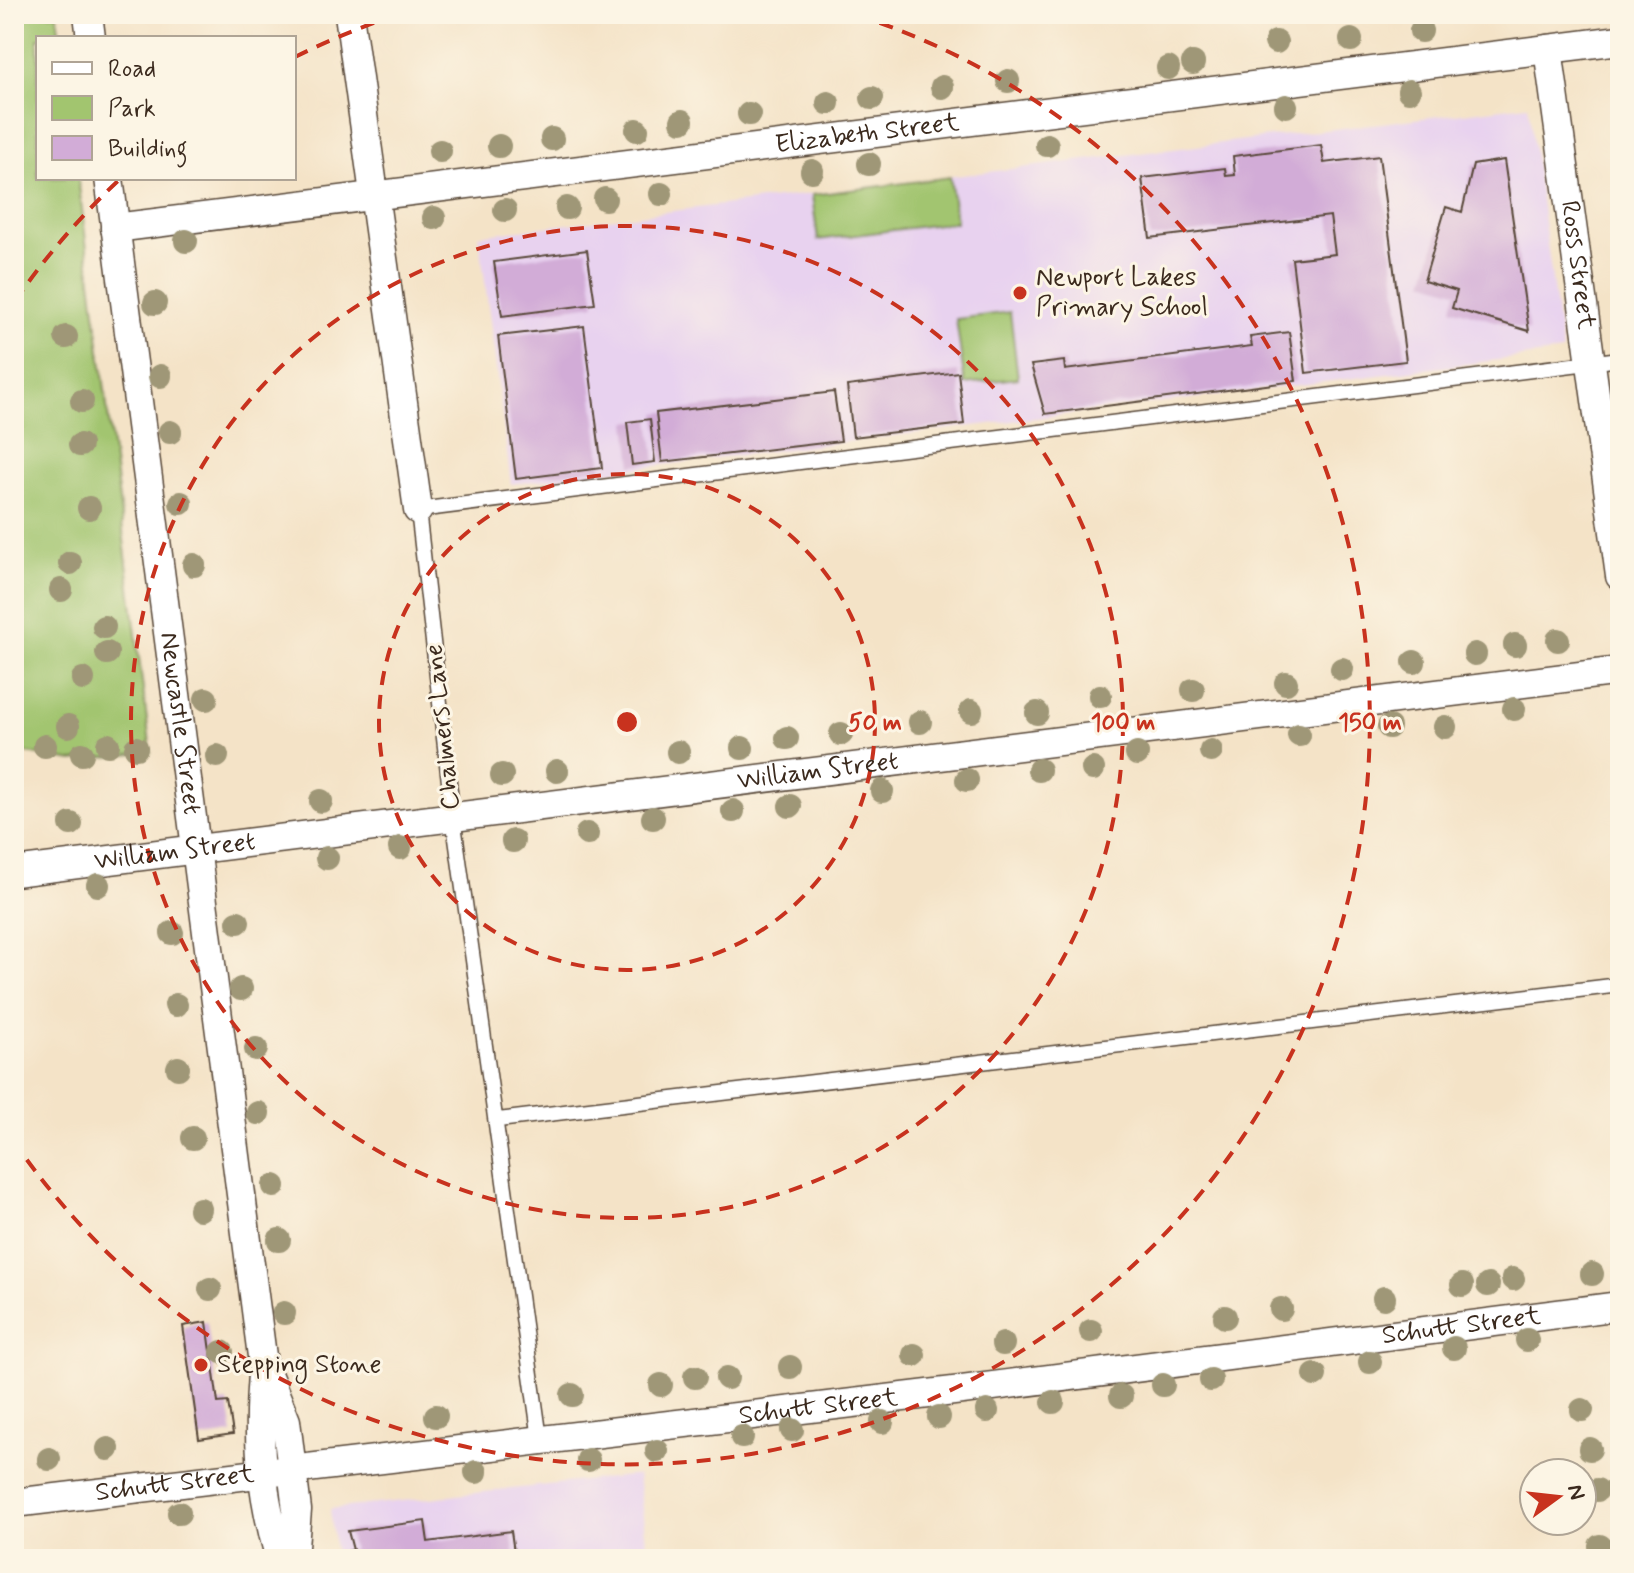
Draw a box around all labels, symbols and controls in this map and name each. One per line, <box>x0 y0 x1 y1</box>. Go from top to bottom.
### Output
legend <box>36 36 296 180</box>
text: Road <box>108 54 156 85</box>
text: Park <box>108 94 156 125</box>
street label: Elizabeth Street <box>773 106 961 162</box>
text: Building <box>108 134 188 168</box>
street label: Ross Street <box>1552 198 1603 332</box>
place label: Newport Lakes Primary School <box>1036 261 1208 325</box>
marker: Newport Lakes Primary School <box>1011 284 1029 302</box>
street label: Newcastle Street <box>151 630 209 817</box>
street label: Chalmers Lane <box>417 642 469 812</box>
centre of rings <box>613 708 641 736</box>
text: 50 m <box>848 708 902 739</box>
text: 100 m <box>1091 708 1155 739</box>
text: 150 m <box>1338 708 1402 739</box>
street label: William Street <box>735 744 900 798</box>
street label: William Street <box>92 825 257 879</box>
street label: Schutt Street <box>1380 1299 1543 1353</box>
place label: Stepping Stone <box>217 1348 382 1384</box>
marker: Stepping Stone <box>192 1356 210 1374</box>
street label: Schutt Street <box>737 1381 900 1433</box>
street label: Schutt Street <box>94 1457 256 1510</box>
north arrow <box>1518 1457 1598 1537</box>
text: N <box>1560 1482 1591 1503</box>

